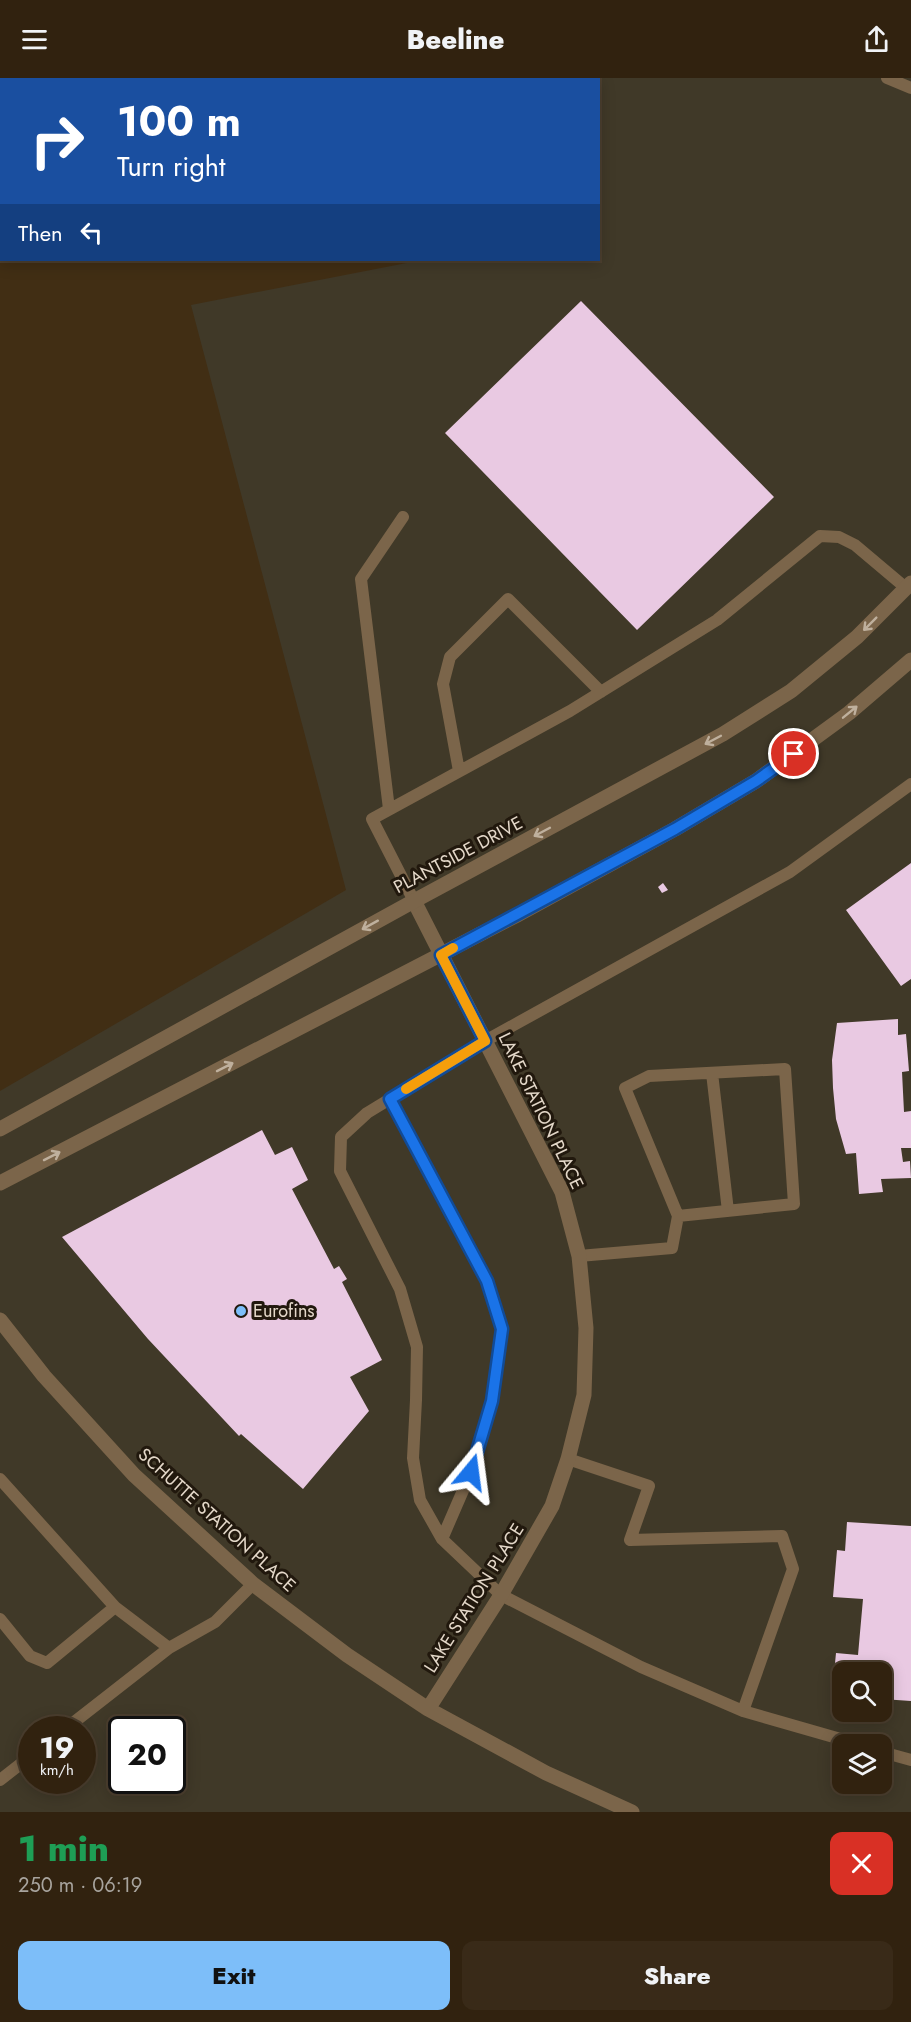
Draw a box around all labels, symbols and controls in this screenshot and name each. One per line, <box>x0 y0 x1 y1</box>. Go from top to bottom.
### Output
text: Beeline <box>407 20 504 59</box>
icon: menu <box>18 23 51 56</box>
icon: share <box>860 23 893 56</box>
text: 100 m <box>117 91 241 152</box>
icon: right <box>18 102 96 180</box>
text: Turn right <box>117 147 225 186</box>
icon: left <box>75 216 108 249</box>
text: Then <box>18 217 63 249</box>
one-way arrow <box>862 617 877 632</box>
one-way arrow <box>842 705 858 718</box>
pin <box>768 728 819 779</box>
one-way arrow <box>705 734 722 746</box>
icon: arrive <box>777 737 810 770</box>
street label: PLANTSIDE DRIVE <box>389 810 527 900</box>
one-way arrow <box>533 827 551 838</box>
one-way arrow <box>362 919 379 931</box>
street label: LAKE STATION PLACE <box>492 1028 590 1194</box>
one-way arrow <box>216 1060 234 1072</box>
one-way arrow <box>43 1150 61 1162</box>
place label: Eurofins <box>253 1298 315 1324</box>
marker: Eurofins <box>234 1304 248 1318</box>
position arrow <box>439 1440 503 1504</box>
street label: SCHUTTE STATION PLACE <box>132 1442 302 1598</box>
street label: LAKE STATION PLACE <box>418 1518 530 1678</box>
map controls <box>832 1662 892 1794</box>
button: search <box>832 1662 892 1722</box>
speed limit sign: 20 <box>108 1716 186 1794</box>
text: 19 <box>39 1726 75 1769</box>
button: layers <box>832 1734 892 1794</box>
text: km/h <box>40 1759 74 1781</box>
text: 1 min <box>18 1822 109 1874</box>
button: close <box>830 1832 893 1895</box>
text: 250 m · 06:19 <box>18 1871 142 1900</box>
button: Exit <box>18 1941 450 2010</box>
button: Share <box>462 1941 893 2010</box>

